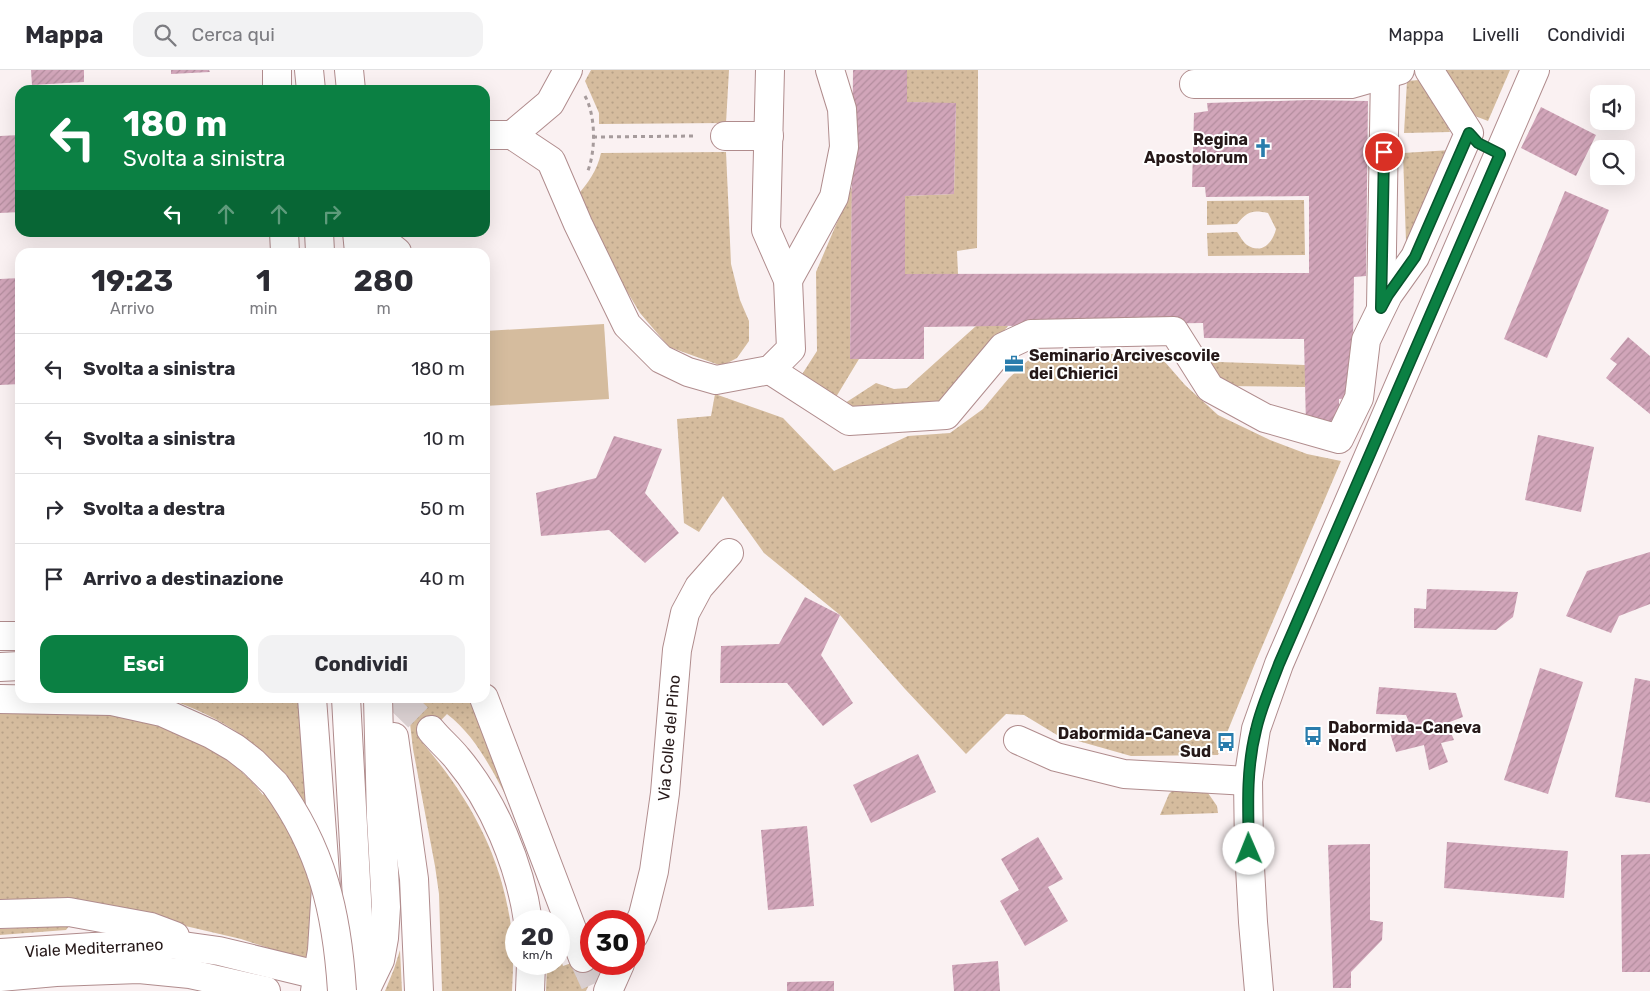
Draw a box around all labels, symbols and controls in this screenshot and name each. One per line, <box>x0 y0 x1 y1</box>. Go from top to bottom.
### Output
search box <box>133 12 483 57</box>
text: Mappa <box>25 21 103 49</box>
icon: search <box>151 21 179 49</box>
text: Cerca qui <box>191 23 275 46</box>
text: Mappa <box>1388 24 1444 46</box>
text: Livelli <box>1472 24 1519 46</box>
text: Condividi <box>1547 24 1625 46</box>
map controls <box>1590 85 1635 185</box>
button: sound <box>1590 85 1635 130</box>
text: 180 m <box>123 103 227 145</box>
icon: left <box>40 105 105 170</box>
place label: Regina Apostolorum <box>1144 130 1248 167</box>
pin <box>1363 131 1405 173</box>
church icon: Regina Apostolorum <box>1252 137 1274 159</box>
icon: arrive <box>1370 138 1398 166</box>
button: search <box>1590 140 1635 185</box>
text: Svolta a sinistra <box>123 145 285 172</box>
icon: left <box>159 200 187 228</box>
icon: ahead <box>212 200 240 228</box>
icon: ahead <box>265 200 293 228</box>
icon: right <box>318 200 346 228</box>
text: 19:23 <box>91 263 173 299</box>
text: 1 <box>256 263 271 299</box>
text: 280 <box>354 263 414 299</box>
text: Arrivo <box>110 299 155 318</box>
text: min <box>250 299 277 318</box>
text: m <box>377 299 391 318</box>
place label: Seminario Arcivescovile dei Chierici <box>1029 346 1220 383</box>
office icon: Seminario Arcivescovile dei Chierici <box>1003 353 1025 375</box>
icon: left <box>40 355 68 383</box>
text: Svolta a sinistra <box>83 357 236 380</box>
text: 180 m <box>411 357 465 380</box>
icon: left <box>40 425 68 453</box>
text: Svolta a sinistra <box>83 427 236 450</box>
text: 10 m <box>423 427 465 450</box>
icon: right <box>40 495 68 523</box>
text: Svolta a destra <box>83 497 225 520</box>
text: 50 m <box>420 497 465 520</box>
icon: arrive <box>40 565 68 593</box>
text: Arrivo a destinazione <box>83 567 284 590</box>
text: 40 m <box>420 567 465 590</box>
button: Esci <box>40 635 248 693</box>
button: Condividi <box>258 635 465 693</box>
street label: Via Colle del Pino <box>654 674 684 802</box>
place label: Dabormida-Caneva Nord <box>1328 718 1481 755</box>
place label: Dabormida-Caneva Sud <box>1058 724 1211 761</box>
bus stop icon: Dabormida-Caneva Nord <box>1302 725 1324 747</box>
bus stop icon: Dabormida-Caneva Sud <box>1215 731 1237 753</box>
position arrow <box>1222 822 1274 874</box>
speed limit sign: 30 <box>580 910 645 975</box>
text: 20 <box>521 922 554 951</box>
street label: Viale Mediterraneo <box>24 935 164 961</box>
text: km/h <box>523 948 552 962</box>

